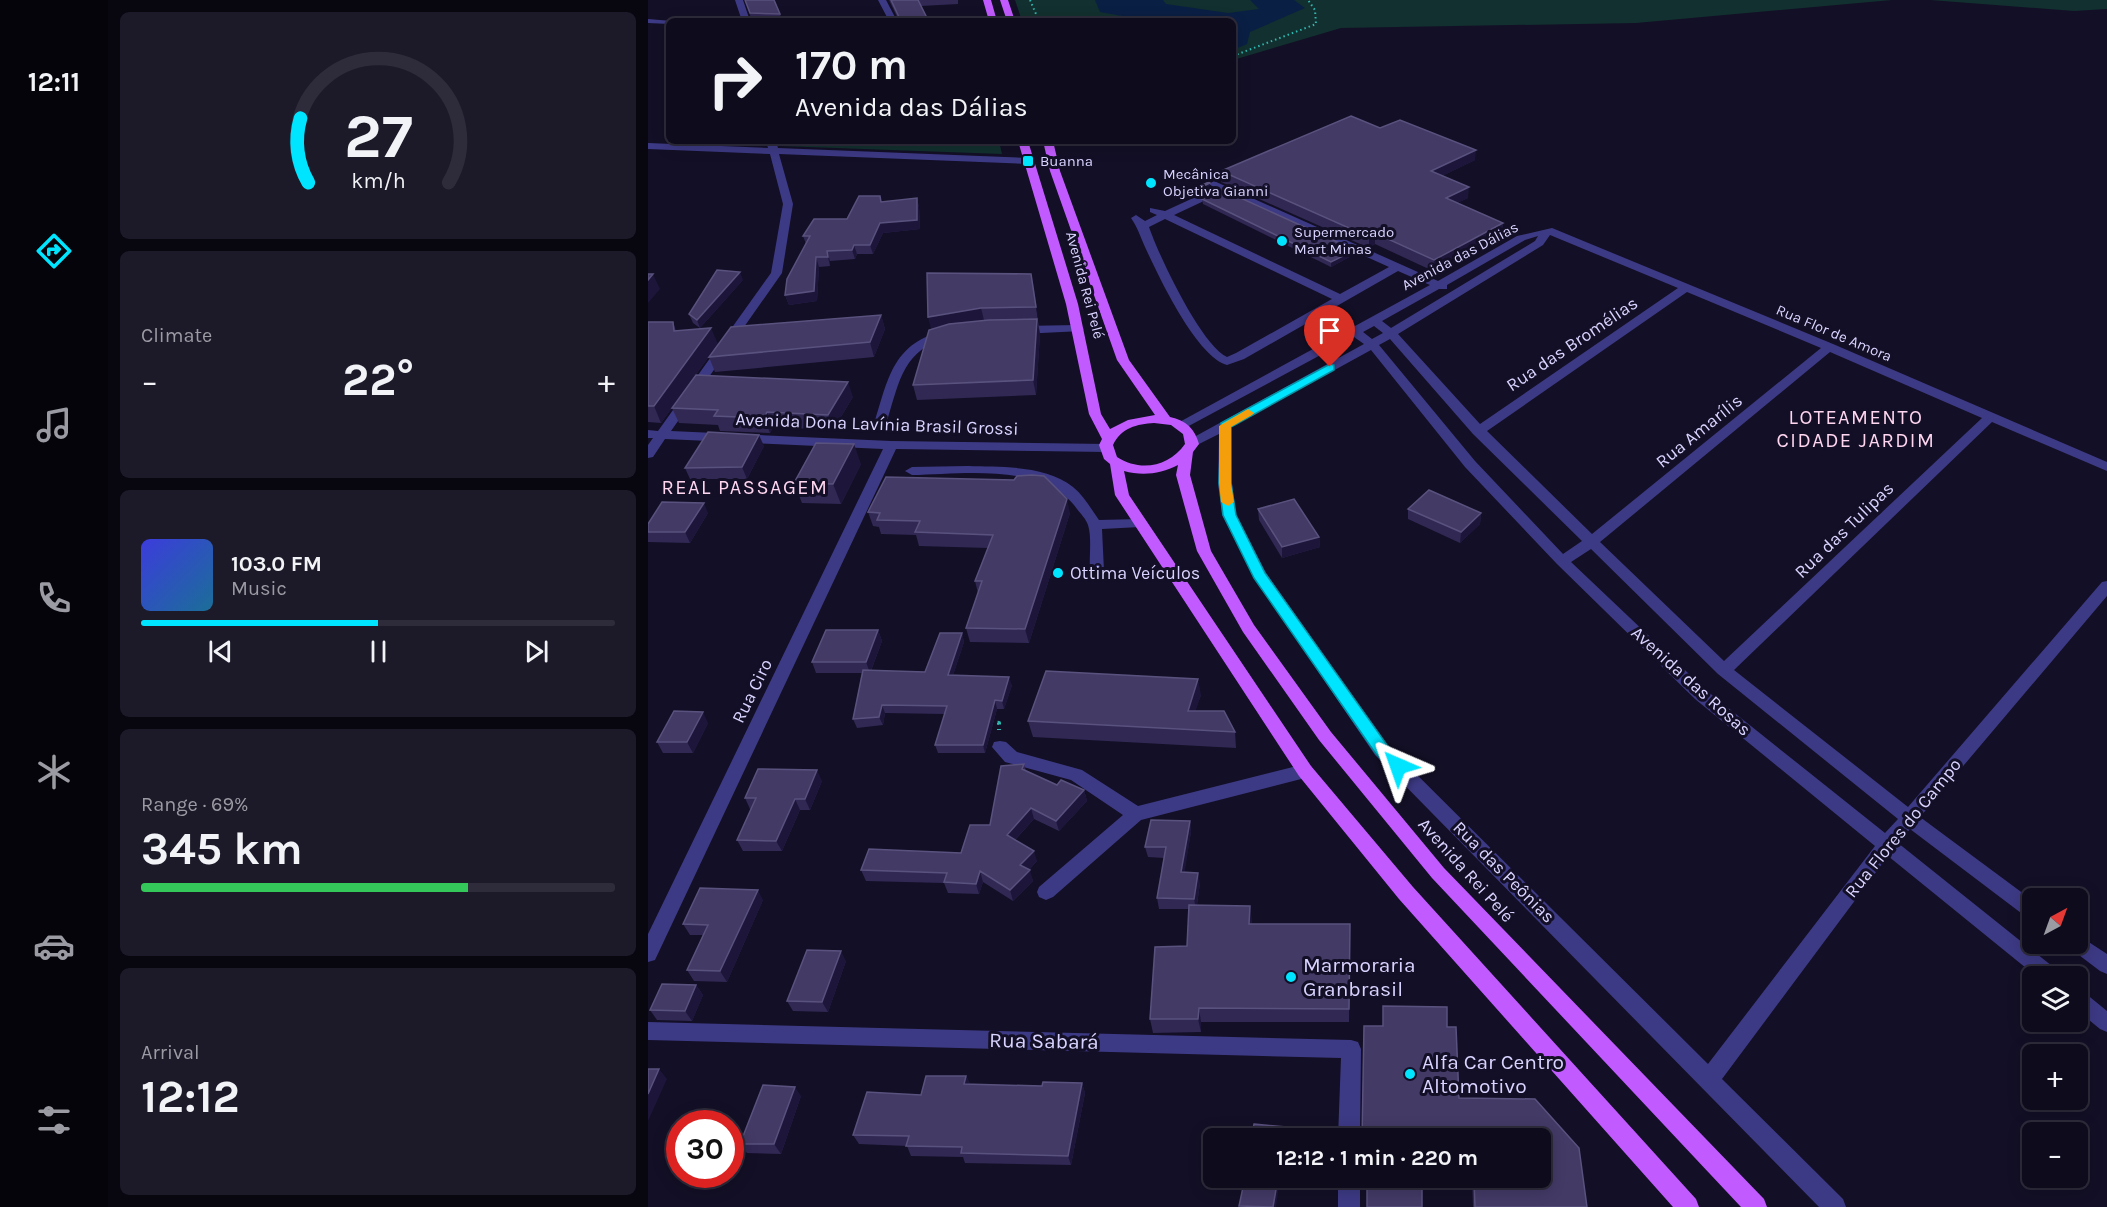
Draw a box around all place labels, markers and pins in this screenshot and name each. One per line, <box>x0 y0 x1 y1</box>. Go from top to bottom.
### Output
place label: Buanna <box>1040 152 1093 170</box>
marker: Buanna <box>1021 154 1035 168</box>
place label: Mecânica Objetiva Gianni <box>1163 165 1268 200</box>
marker: Mecânica Objetiva Gianni <box>1144 176 1158 190</box>
place label: Supermercado Mart Minas <box>1294 223 1394 258</box>
marker: Supermercado Mart Minas <box>1275 234 1289 248</box>
pin <box>1304 305 1355 367</box>
place label: Ottima Veículos <box>1070 562 1200 584</box>
marker: Ottima Veículos <box>1051 566 1065 580</box>
place label: Marmoraria Granbrasil <box>1303 953 1416 1001</box>
marker: Marmoraria Granbrasil <box>1284 970 1298 984</box>
place label: Alfa Car Centro Altomotivo <box>1422 1050 1564 1098</box>
marker: Alfa Car Centro Altomotivo <box>1403 1067 1417 1081</box>

